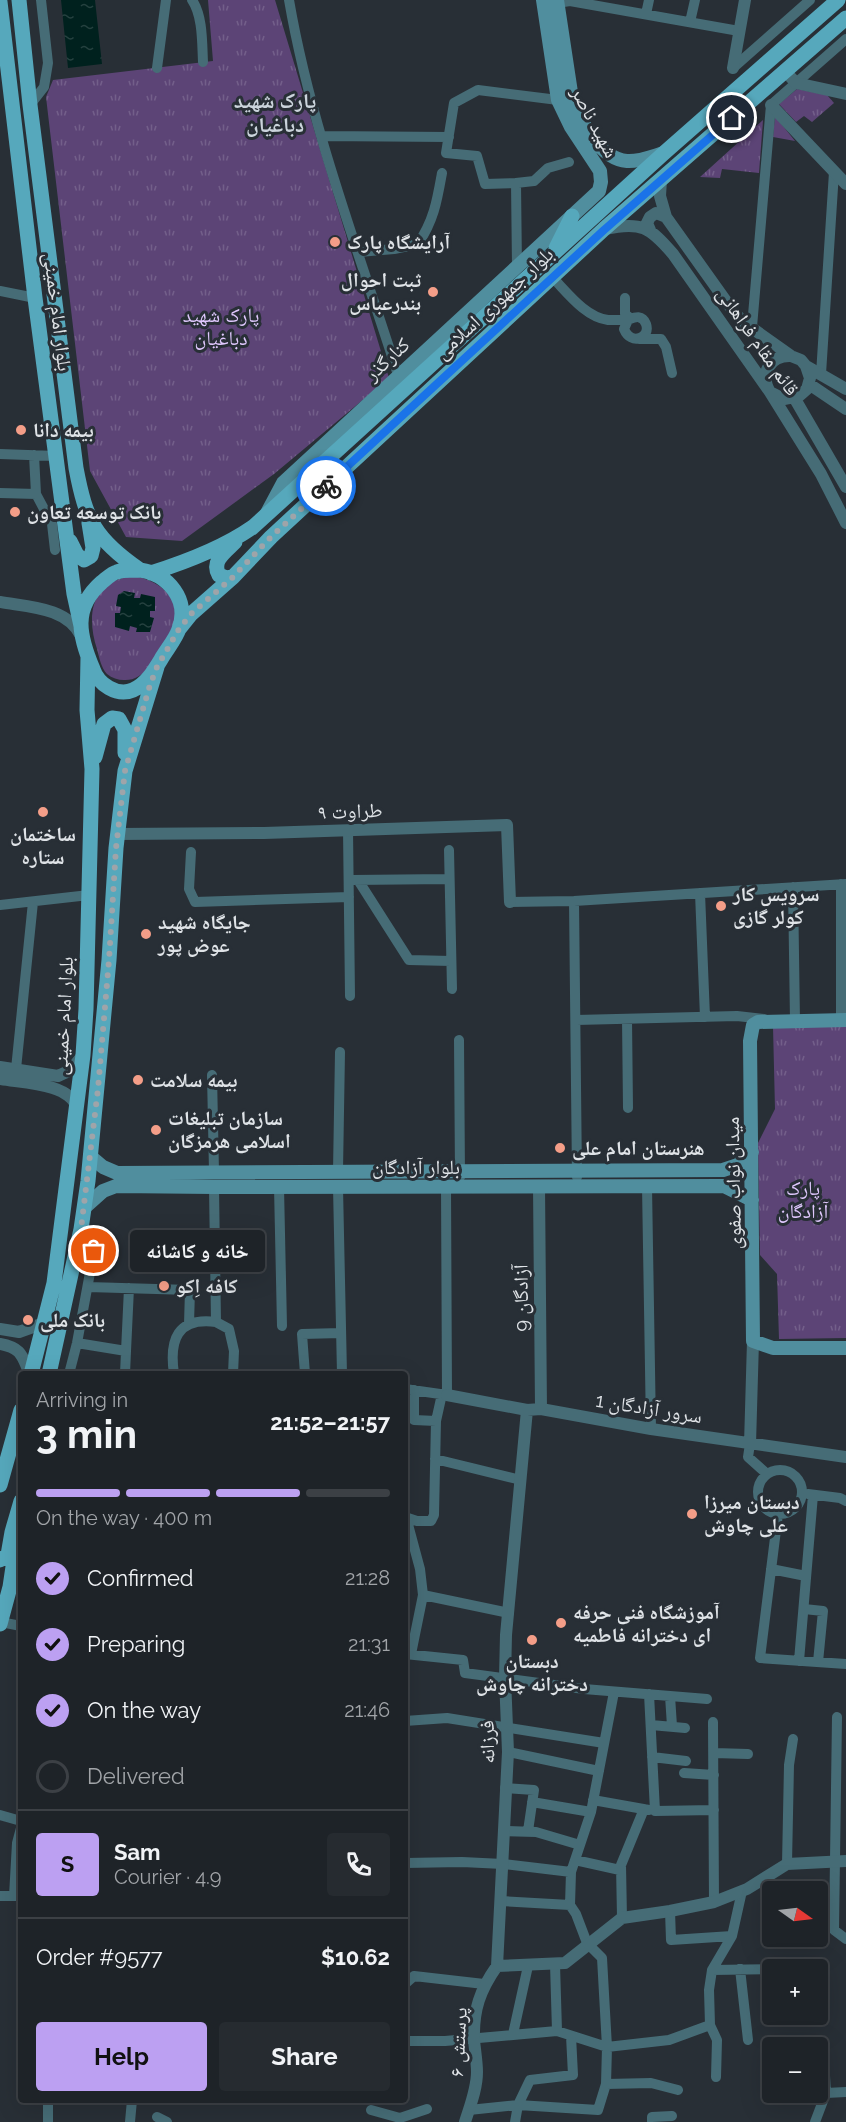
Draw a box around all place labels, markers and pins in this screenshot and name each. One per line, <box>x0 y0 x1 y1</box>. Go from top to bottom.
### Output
pin <box>706 92 757 143</box>
place label: آرایشگاه پارک <box>347 230 450 254</box>
marker: آرایشگاه پارک <box>328 235 342 249</box>
place label: ثبت احوال بندرعباس <box>341 268 422 315</box>
marker: ثبت احوال بندرعباس <box>426 285 440 299</box>
place label: بیمه دانا <box>33 418 94 442</box>
marker: بیمه دانا <box>14 423 28 437</box>
place label: بانک توسعه تعاون <box>27 500 161 524</box>
marker: بانک توسعه تعاون <box>8 505 22 519</box>
marker: ساختمان ستاره <box>36 805 50 819</box>
place label: ساختمان ستاره <box>10 822 76 869</box>
place label: سرویس کار کولر گازی <box>732 882 819 929</box>
marker: سرویس کار کولر گازی <box>714 899 728 913</box>
place label: جایگاه شهید عوض پور <box>157 910 251 957</box>
marker: جایگاه شهید عوض پور <box>139 927 153 941</box>
place label: بیمه سلامت <box>150 1068 238 1092</box>
marker: بیمه سلامت <box>131 1073 145 1087</box>
place label: سازمان تبلیغات اسلامی هرمزگان <box>168 1106 291 1154</box>
marker: سازمان تبلیغات اسلامی هرمزگان <box>149 1123 163 1137</box>
place label: هنرستان امام علی <box>572 1136 705 1162</box>
marker: هنرستان امام علی <box>553 1141 567 1155</box>
pin <box>68 1225 119 1276</box>
callout: خانه و کاشانه <box>130 1230 265 1272</box>
place label: کافه اِکو <box>176 1274 238 1298</box>
marker: کافه اِکو <box>157 1279 171 1293</box>
place label: بانک ملی <box>40 1308 105 1333</box>
marker: بانک ملی <box>21 1313 35 1327</box>
place label: دبستان میرزا علی چاوش <box>704 1490 800 1538</box>
marker: دبستان میرزا علی چاوش <box>685 1507 699 1521</box>
place label: آموزشگاه فنی حرفه ای دخترانه فاطمیه <box>573 1600 720 1647</box>
marker: آموزشگاه فنی حرفه ای دخترانه فاطمیه <box>554 1616 568 1630</box>
marker: دبستان دخترانه چاوش <box>525 1633 539 1647</box>
place label: دبستان دخترانه چاوش <box>476 1649 588 1696</box>

